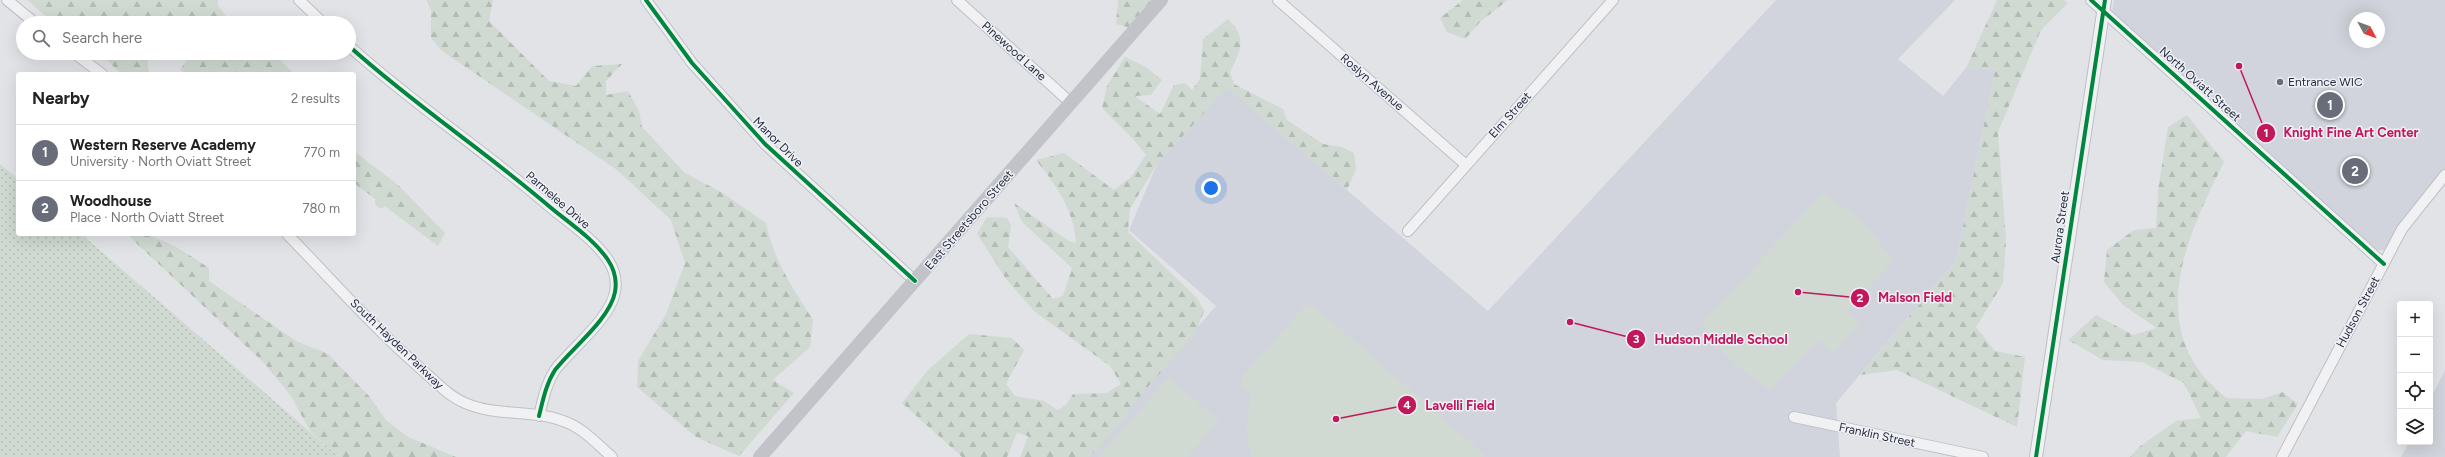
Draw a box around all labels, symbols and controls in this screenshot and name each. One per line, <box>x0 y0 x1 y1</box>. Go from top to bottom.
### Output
north arrow <box>2349 12 2385 48</box>
search box <box>16 16 356 60</box>
street label: Pinewood Lane <box>979 18 1049 84</box>
icon: search <box>30 27 52 49</box>
text: Search here <box>62 29 142 47</box>
street label: North Oviatt Street <box>2156 44 2244 125</box>
street label: Roslyn Avenue <box>1337 51 1407 114</box>
place label: Entrance WIC <box>2288 75 2363 89</box>
marker: Entrance WIC <box>2275 77 2285 87</box>
text: Nearby <box>32 88 90 108</box>
street label: Elm Street <box>1486 89 1534 141</box>
pin: 1 <box>2317 90 2343 120</box>
text: 2 results <box>291 91 340 106</box>
street label: Manor Drive <box>750 114 806 170</box>
callout: Knight Fine Art Center <box>2256 120 2427 145</box>
text: Knight Fine Art Center <box>2284 125 2419 140</box>
text: 1 <box>2263 126 2269 140</box>
text: Western Reserve Academy <box>70 136 256 154</box>
text: 1 <box>42 145 48 160</box>
text: 770 m <box>303 145 340 160</box>
text: University · North Oviatt Street <box>70 154 251 169</box>
pin: 2 <box>2342 156 2368 186</box>
street label: East Streetsboro Street <box>922 167 1016 273</box>
street label: Parmelee Drive <box>523 168 593 232</box>
your location <box>1201 178 1221 198</box>
street label: Aurora Street <box>2048 190 2072 264</box>
text: Woodhouse <box>70 192 152 210</box>
text: 2 <box>41 201 49 216</box>
text: 780 m <box>302 201 340 216</box>
text: Place · North Oviatt Street <box>70 210 224 225</box>
street label: Hudson Street <box>2333 274 2383 350</box>
callout: Malson Field <box>1850 285 1960 310</box>
text: Malson Field <box>1878 290 1952 305</box>
text: 2 <box>1857 291 1864 305</box>
street label: South Hayden Parkway <box>347 296 447 393</box>
map controls <box>2397 301 2433 445</box>
button: + <box>2397 301 2433 337</box>
callout: Hudson Middle School <box>1626 327 1795 352</box>
text: 3 <box>1633 332 1640 346</box>
text: Hudson Middle School <box>1654 332 1788 347</box>
button: − <box>2397 337 2433 373</box>
button: locate <box>2397 373 2433 409</box>
callout: Lavelli Field <box>1397 393 1503 418</box>
text: 4 <box>1403 398 1411 412</box>
text: Lavelli Field <box>1425 398 1495 413</box>
button: layers <box>2397 409 2433 445</box>
street label: Franklin Street <box>1838 420 1917 450</box>

